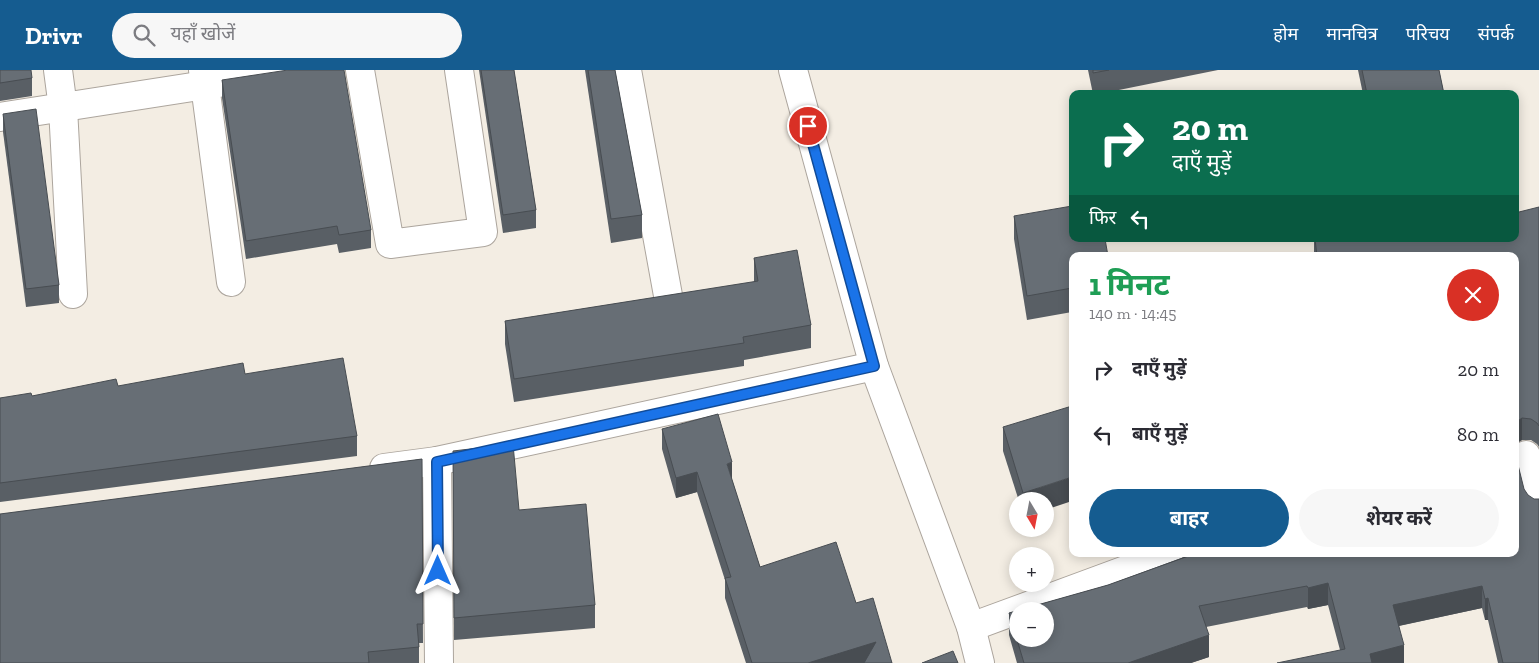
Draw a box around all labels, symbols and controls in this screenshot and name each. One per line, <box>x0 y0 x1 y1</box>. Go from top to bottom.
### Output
search box <box>112 13 462 58</box>
text: Drivr <box>25 21 82 50</box>
icon: search <box>130 21 158 49</box>
text: यहाँ खोजें <box>170 22 235 45</box>
text: होम <box>1273 23 1298 45</box>
text: मानचित्र <box>1326 23 1378 45</box>
text: परिचय <box>1406 23 1450 45</box>
text: संपर्क <box>1478 23 1514 45</box>
pin <box>787 105 829 147</box>
text: 20 m <box>1172 107 1248 149</box>
icon: right <box>1089 110 1154 175</box>
icon: arrive <box>794 112 822 140</box>
text: दाएँ मुड़ें <box>1172 149 1231 176</box>
icon: left <box>1126 205 1154 233</box>
text: फिर <box>1089 206 1116 229</box>
text: 1 मिनट <box>1089 267 1170 303</box>
button: close <box>1447 269 1499 321</box>
text: 140 m · 14:45 <box>1089 304 1176 323</box>
icon: right <box>1089 356 1117 384</box>
text: दाएँ मुड़ें <box>1132 357 1187 380</box>
text: 20 m <box>1458 358 1499 381</box>
icon: left <box>1089 421 1117 449</box>
text: बाएँ मुड़ें <box>1132 422 1188 445</box>
text: 80 m <box>1457 423 1499 446</box>
button: बाहर <box>1089 489 1289 547</box>
button: शेयर करें <box>1299 489 1499 547</box>
north arrow <box>1009 492 1054 538</box>
map controls <box>1009 492 1054 647</box>
position arrow <box>411 544 463 596</box>
button: + <box>1009 547 1054 592</box>
button: − <box>1009 602 1054 647</box>

